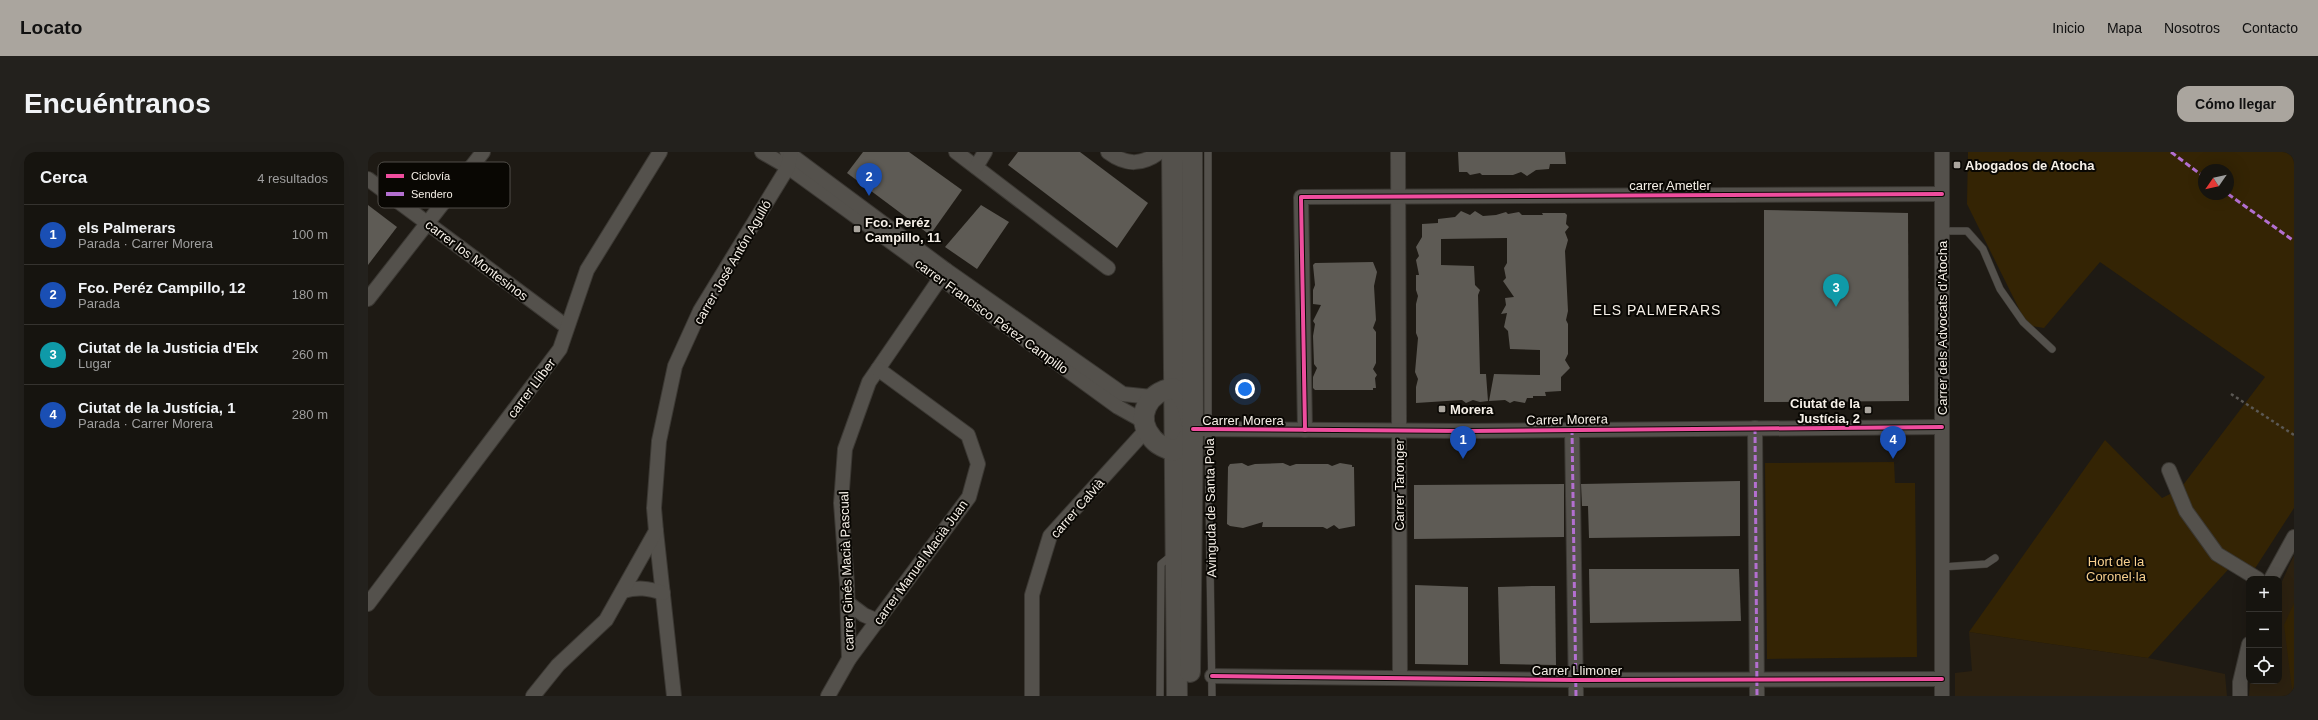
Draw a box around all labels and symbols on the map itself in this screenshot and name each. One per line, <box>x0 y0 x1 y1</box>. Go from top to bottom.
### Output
place label: Abogados de Atocha <box>1965 158 2095 173</box>
marker: Abogados de Atocha <box>1952 160 1962 170</box>
legend <box>378 162 510 208</box>
pin: 2 <box>856 163 882 196</box>
north arrow <box>2198 164 2234 200</box>
text: Ciclovía <box>411 170 451 182</box>
street label: carrer Ametler <box>1629 178 1711 193</box>
text: Sendero <box>411 188 453 200</box>
street label: carrer José Antón Agulló <box>691 197 774 327</box>
place label: Fco. Peréz Campillo, 11 <box>865 215 941 245</box>
street label: carrer los Montesinos <box>423 217 531 304</box>
marker: Fco. Peréz Campillo, 11 <box>852 224 862 234</box>
street label: Carrer dels Advocats d'Atocha <box>1935 240 1950 415</box>
street label: carrer Francisco Pérez Campillo <box>912 256 1071 377</box>
pin: 3 <box>1823 274 1849 307</box>
district label: ELS PALMERARS <box>1593 302 1721 318</box>
street label: carrer Llíber <box>504 355 559 421</box>
your location <box>1235 379 1255 399</box>
place label: Ciutat de la Justícia, 2 <box>1790 396 1861 426</box>
place label: Morera <box>1450 402 1494 417</box>
marker: Morera <box>1437 404 1447 414</box>
marker: Ciutat de la Justícia, 2 <box>1863 405 1873 415</box>
street label: Carrer Morera <box>1526 411 1609 428</box>
street label: Carrer Morera <box>1202 413 1285 428</box>
pin: 1 <box>1450 426 1476 459</box>
pin: 4 <box>1880 426 1906 459</box>
street label: Avinguda de Santa Pola <box>1202 437 1219 578</box>
street label: Carrer Taronger <box>1392 439 1407 531</box>
street label: carrer Calvià <box>1048 475 1108 541</box>
street label: carrer Ginés Macià Pascual <box>836 491 857 651</box>
street label: carrer Manuel Macià Juan <box>870 497 971 627</box>
park label: Hort de la Coronel·la <box>2086 554 2147 584</box>
street label: Carrer Llimoner <box>1532 663 1623 678</box>

